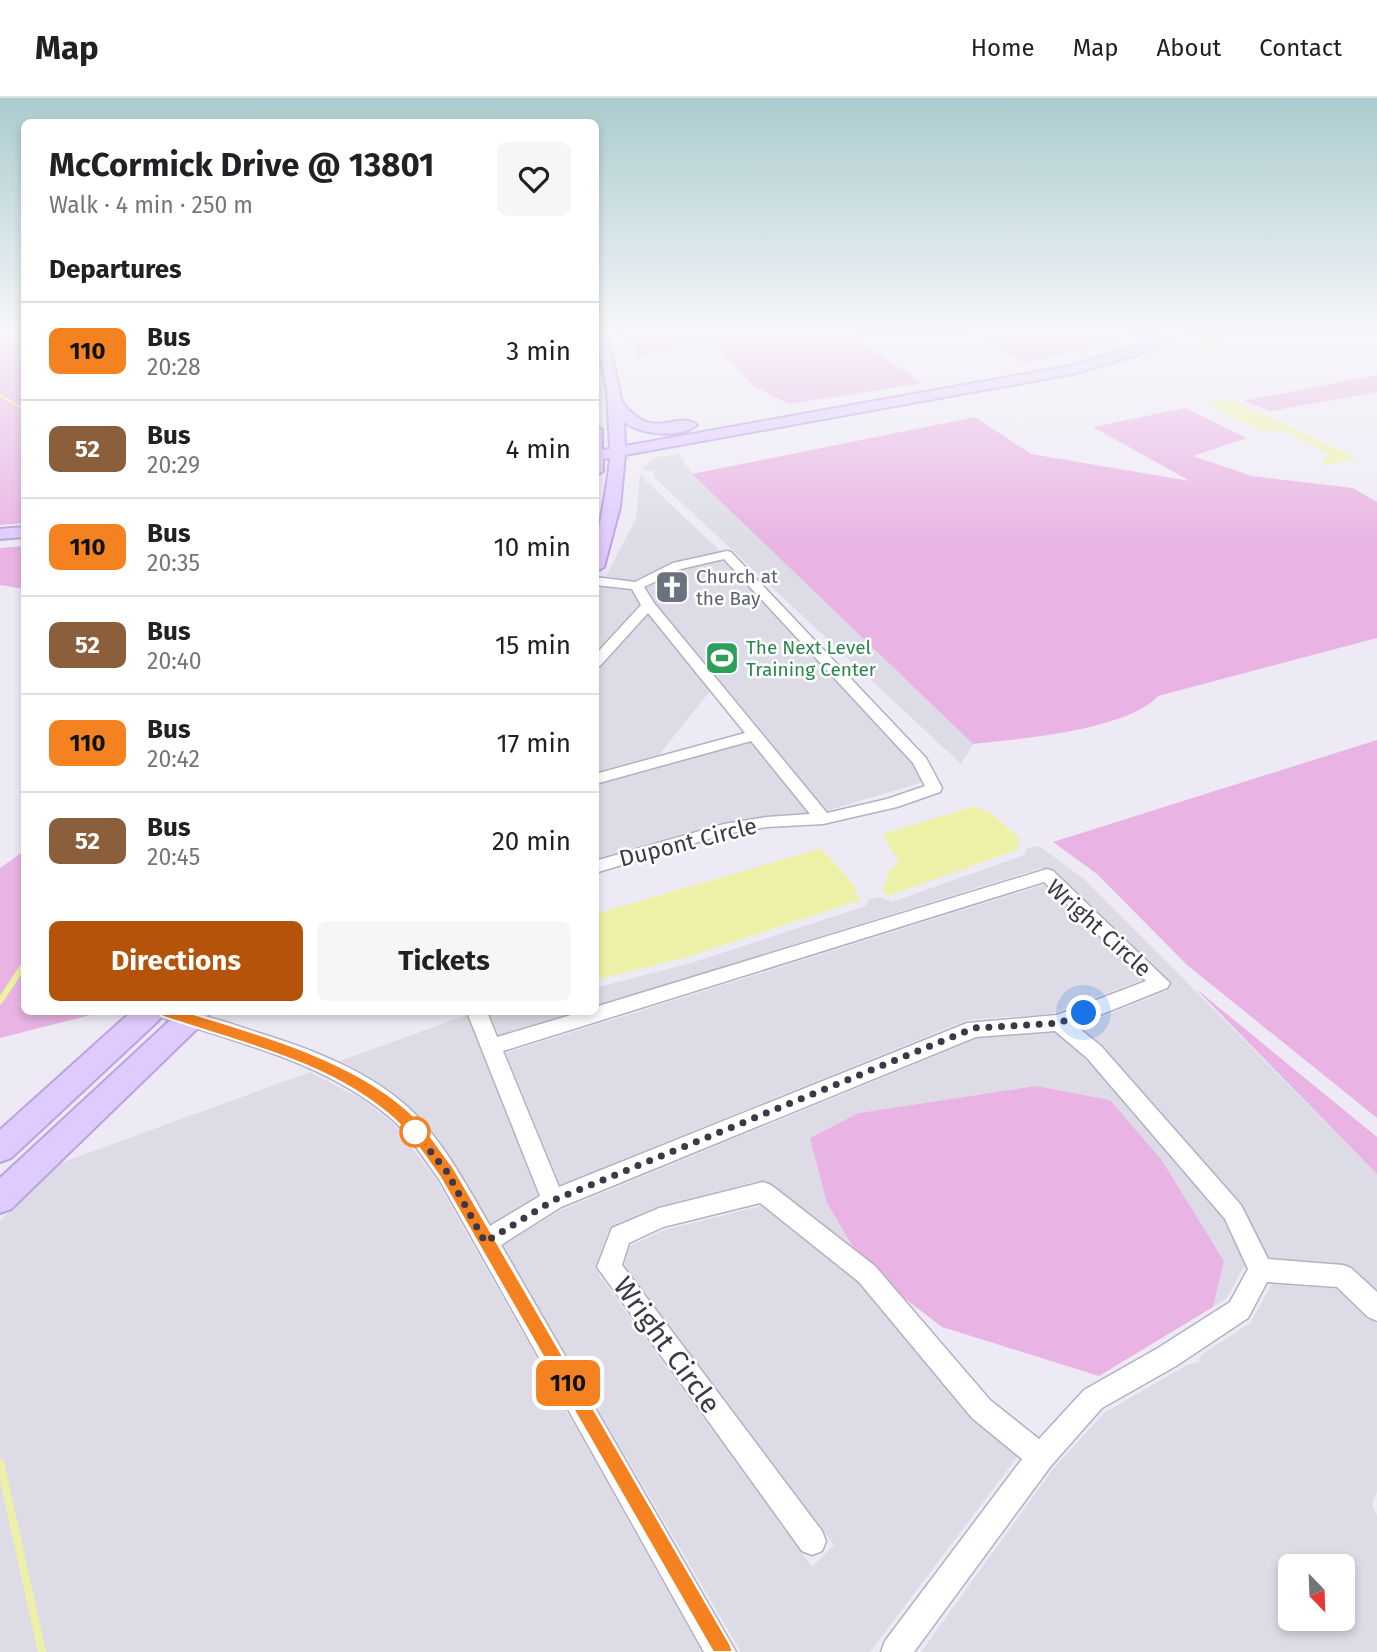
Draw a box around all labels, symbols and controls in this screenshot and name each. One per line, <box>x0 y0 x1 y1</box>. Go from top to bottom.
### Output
text: Map <box>35 28 99 68</box>
text: Home <box>971 34 1035 62</box>
text: Map <box>1073 34 1119 62</box>
text: About <box>1157 34 1221 62</box>
text: Contact <box>1259 34 1342 62</box>
button: heart <box>497 142 571 216</box>
text: McCormick Drive @ 13801 <box>49 145 434 185</box>
text: Walk · 4 min · 250 m <box>49 191 253 219</box>
text: Departures <box>49 254 182 285</box>
text: Bus <box>147 322 190 353</box>
text: 3 min <box>506 336 571 367</box>
text: 110 <box>70 337 105 365</box>
text: 20:28 <box>147 353 201 381</box>
text: Bus <box>147 420 190 451</box>
text: 4 min <box>505 434 571 465</box>
text: 52 <box>75 435 100 463</box>
text: 20:29 <box>147 451 200 479</box>
text: Bus <box>147 518 190 549</box>
text: 10 min <box>493 532 571 563</box>
text: 110 <box>70 533 105 561</box>
text: 20:35 <box>147 549 200 577</box>
place label: Church at the Bay <box>696 565 778 610</box>
church icon: Church at the Bay <box>653 568 691 606</box>
text: Bus <box>147 616 190 647</box>
text: 15 min <box>495 630 571 661</box>
text: 52 <box>75 631 100 659</box>
place label: The Next Level Training Center <box>746 636 877 681</box>
sports icon: The Next Level Training Center <box>703 639 741 677</box>
text: 20:40 <box>147 647 202 675</box>
text: Bus <box>147 714 190 745</box>
text: 17 min <box>496 728 571 759</box>
text: 110 <box>70 729 105 757</box>
text: 20:42 <box>147 745 200 773</box>
street label: Dupont Circle <box>616 811 760 873</box>
text: Bus <box>147 812 190 843</box>
text: 20 min <box>492 826 571 857</box>
text: 52 <box>75 827 100 855</box>
text: 20:45 <box>147 843 200 871</box>
street label: Wright Circle <box>1041 874 1157 982</box>
button: Directions <box>49 921 303 1001</box>
button: Tickets <box>317 921 571 1001</box>
your location <box>1066 995 1101 1030</box>
unlabelled marker <box>400 1117 430 1147</box>
street label: Wright Circle <box>606 1270 728 1420</box>
line badge: 110 <box>528 1360 608 1406</box>
text: 110 <box>550 1369 586 1397</box>
north arrow <box>1278 1554 1354 1631</box>
map controls <box>1278 1554 1355 1631</box>

